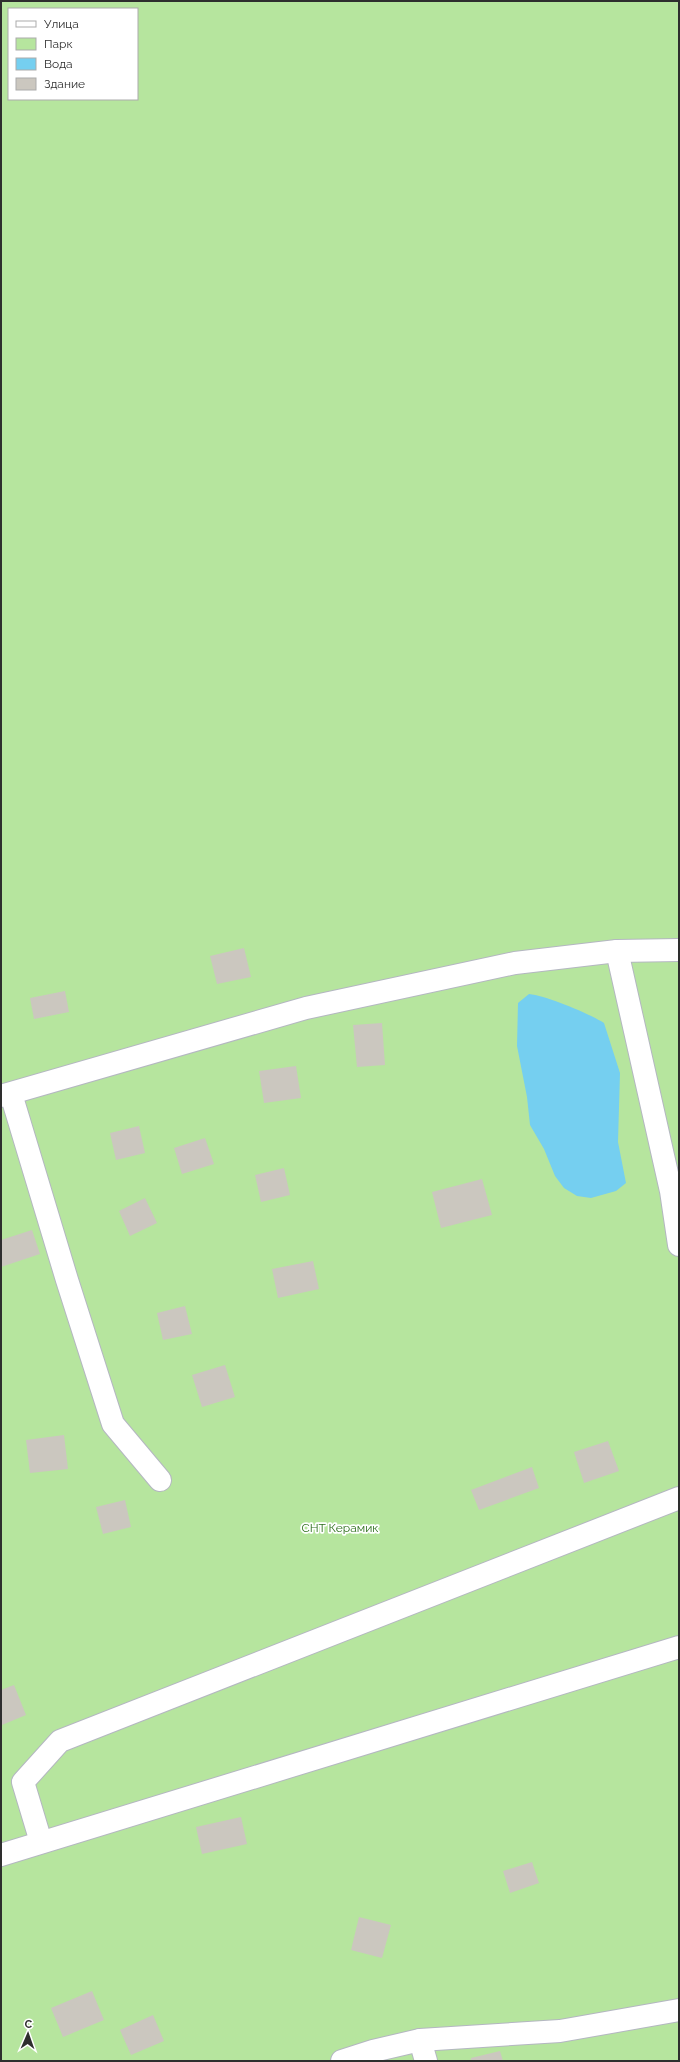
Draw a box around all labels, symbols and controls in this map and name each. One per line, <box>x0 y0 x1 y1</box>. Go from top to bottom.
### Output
legend <box>8 8 138 100</box>
text: Улица <box>44 17 79 31</box>
text: Парк <box>44 37 73 51</box>
text: Вода <box>44 57 73 71</box>
text: Здание <box>44 77 85 91</box>
park label: СНТ Керамик <box>301 1521 379 1535</box>
north arrow <box>8 2014 48 2054</box>
text: С <box>24 2018 33 2031</box>

